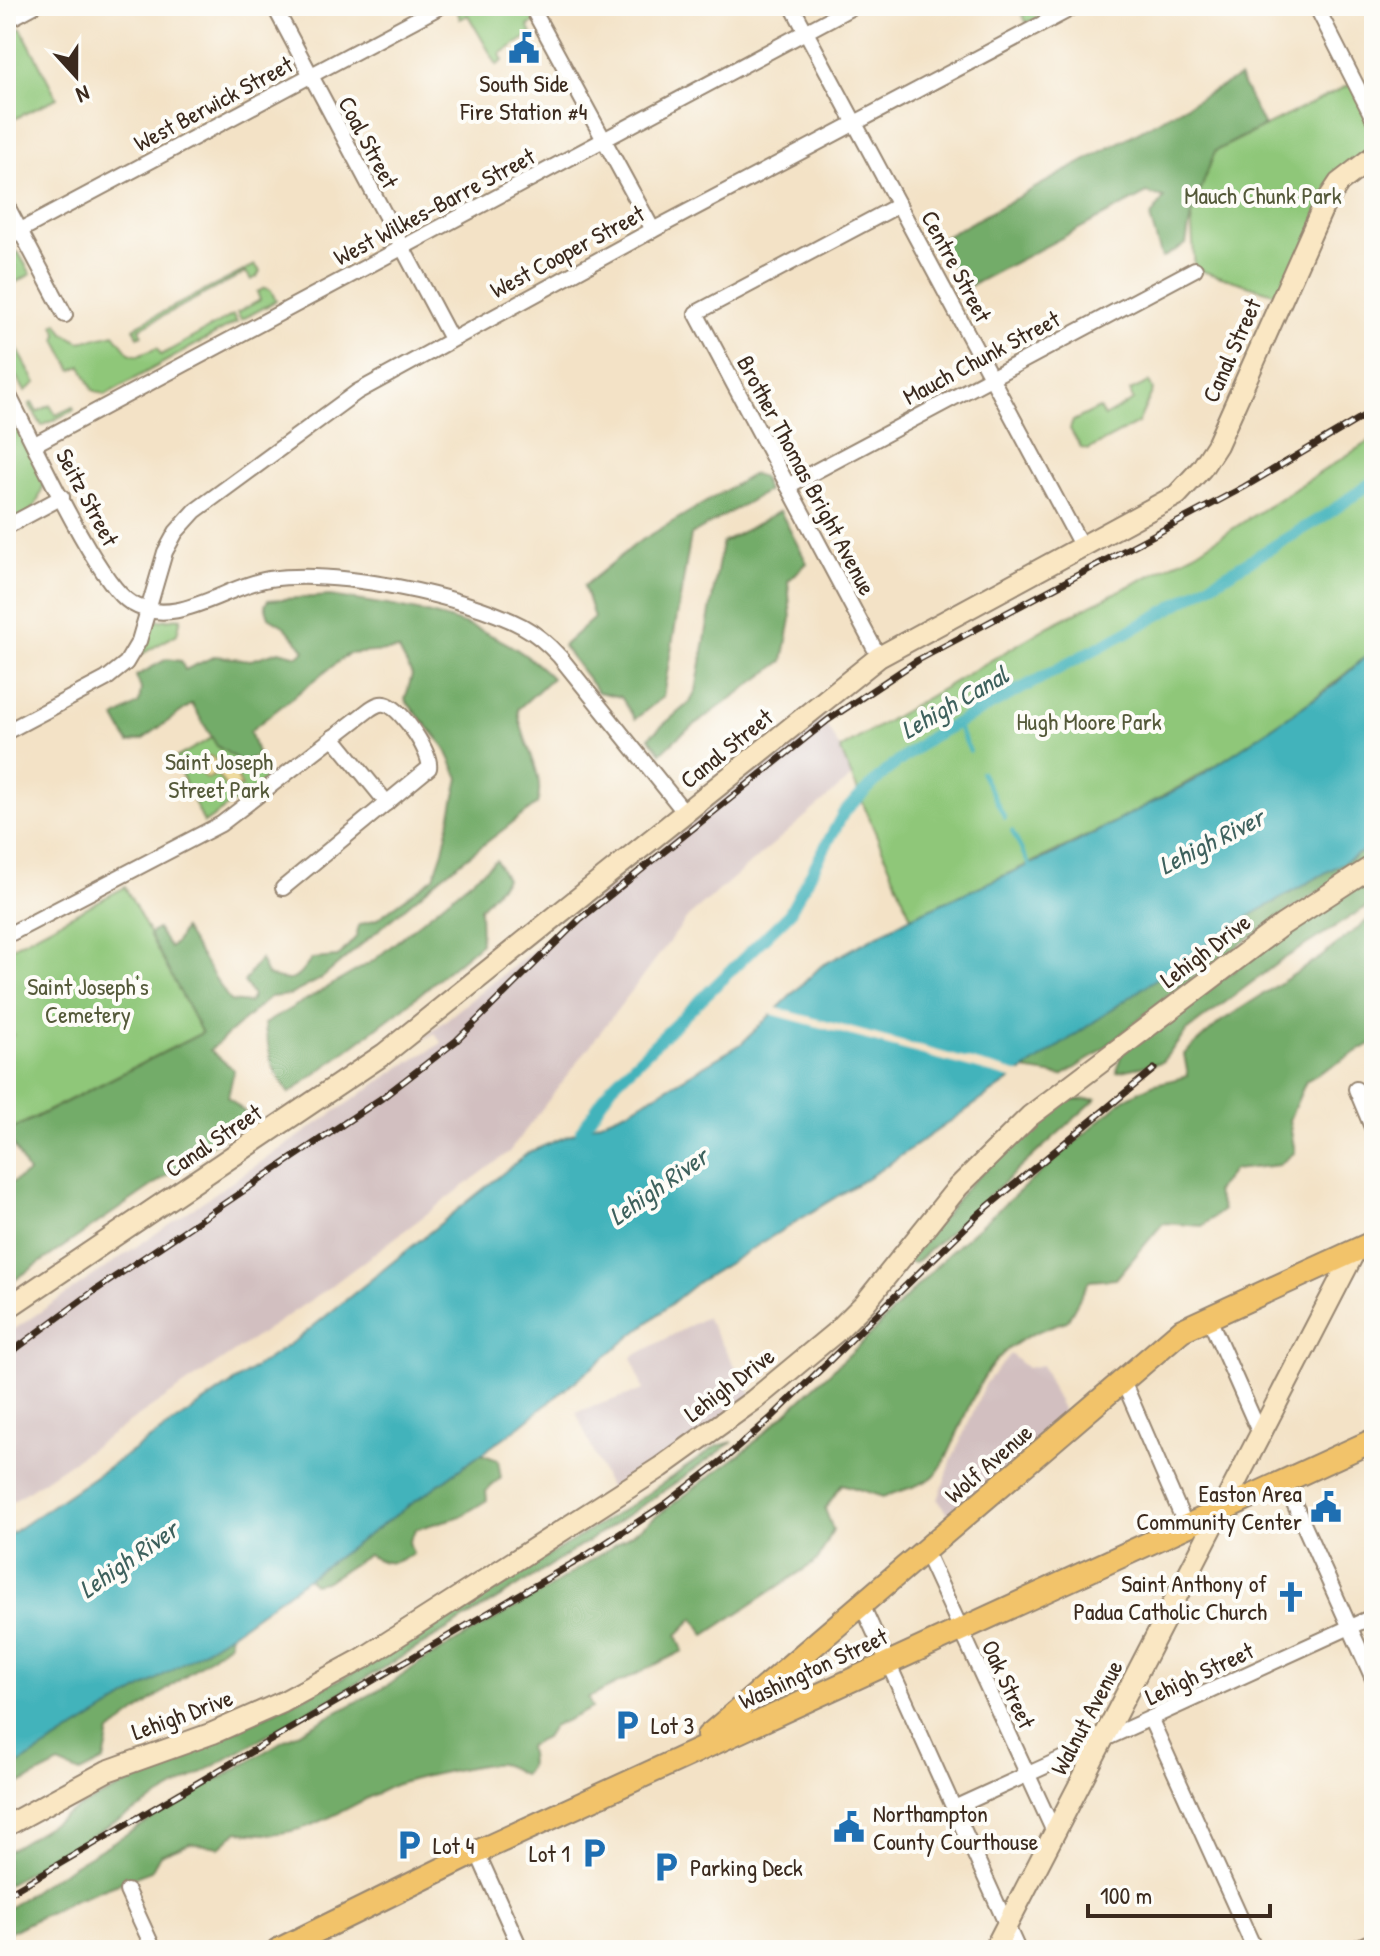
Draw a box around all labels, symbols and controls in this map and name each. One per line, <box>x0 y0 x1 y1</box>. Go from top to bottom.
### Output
public building icon: South Side Fire Station #4 <box>507 31 541 65</box>
north arrow <box>36 36 116 116</box>
street label: West Berwick Street <box>128 47 299 158</box>
place label: South Side Fire Station #4 <box>459 67 588 127</box>
text: N <box>72 79 94 111</box>
street label: Coal Street <box>331 90 407 194</box>
street label: West Wilkes-Barre Street <box>328 139 541 273</box>
park label: Mauch Chunk Park <box>1184 179 1342 211</box>
street label: West Cooper Street <box>484 197 650 305</box>
street label: Centre Street <box>914 205 1000 328</box>
street label: Canal Street <box>1194 292 1268 407</box>
street label: Mauch Chunk Street <box>897 302 1066 412</box>
street label: Brother Thomas Bright Avenue <box>730 349 884 601</box>
street label: Seitz Street <box>49 443 127 552</box>
water label: Lehigh Canal <box>894 657 1016 748</box>
street label: Canal Street <box>673 700 780 795</box>
park label: Hugh Moore Park <box>1016 705 1162 737</box>
park label: Saint Joseph Street Park <box>165 745 273 805</box>
water label: Lehigh River <box>1152 798 1273 883</box>
street label: Lehigh Drive <box>1153 905 1257 994</box>
park label: Saint Joseph's Cemetery <box>27 970 149 1030</box>
street label: Canal Street <box>158 1095 268 1184</box>
water label: Lehigh River <box>601 1137 718 1234</box>
street label: Lehigh Drive <box>677 1339 781 1428</box>
street label: Wolf Avenue <box>938 1416 1039 1510</box>
place label: Easton Area Community Center <box>1136 1477 1302 1537</box>
public building icon: Easton Area Community Center <box>1309 1490 1343 1524</box>
water label: Lehigh River <box>71 1510 188 1607</box>
place label: Saint Anthony of Padua Catholic Church <box>1074 1567 1267 1627</box>
church icon: Saint Anthony of Padua Catholic Church <box>1274 1580 1308 1614</box>
street label: Washington Street <box>733 1619 893 1716</box>
street label: Lehigh Street <box>1140 1634 1259 1712</box>
street label: Oak Street <box>975 1635 1044 1734</box>
street label: Walnut Avenue <box>1042 1654 1130 1780</box>
street label: Lehigh Drive <box>127 1681 237 1747</box>
parking icon: Lot 3 <box>610 1708 644 1742</box>
place label: Lot 3 <box>651 1709 694 1741</box>
place label: Northampton County Courthouse <box>873 1797 1039 1857</box>
public building icon: Northampton County Courthouse <box>832 1810 866 1844</box>
parking icon: Lot 4 <box>392 1828 426 1862</box>
place label: Lot 4 <box>433 1829 474 1861</box>
parking icon: Lot 1 <box>577 1836 611 1870</box>
place label: Lot 1 <box>529 1837 570 1869</box>
parking icon: Parking Deck <box>649 1850 683 1884</box>
place label: Parking Deck <box>690 1851 803 1883</box>
scale bar <box>1088 1868 1270 1918</box>
text: 100 m <box>1100 1879 1152 1911</box>

